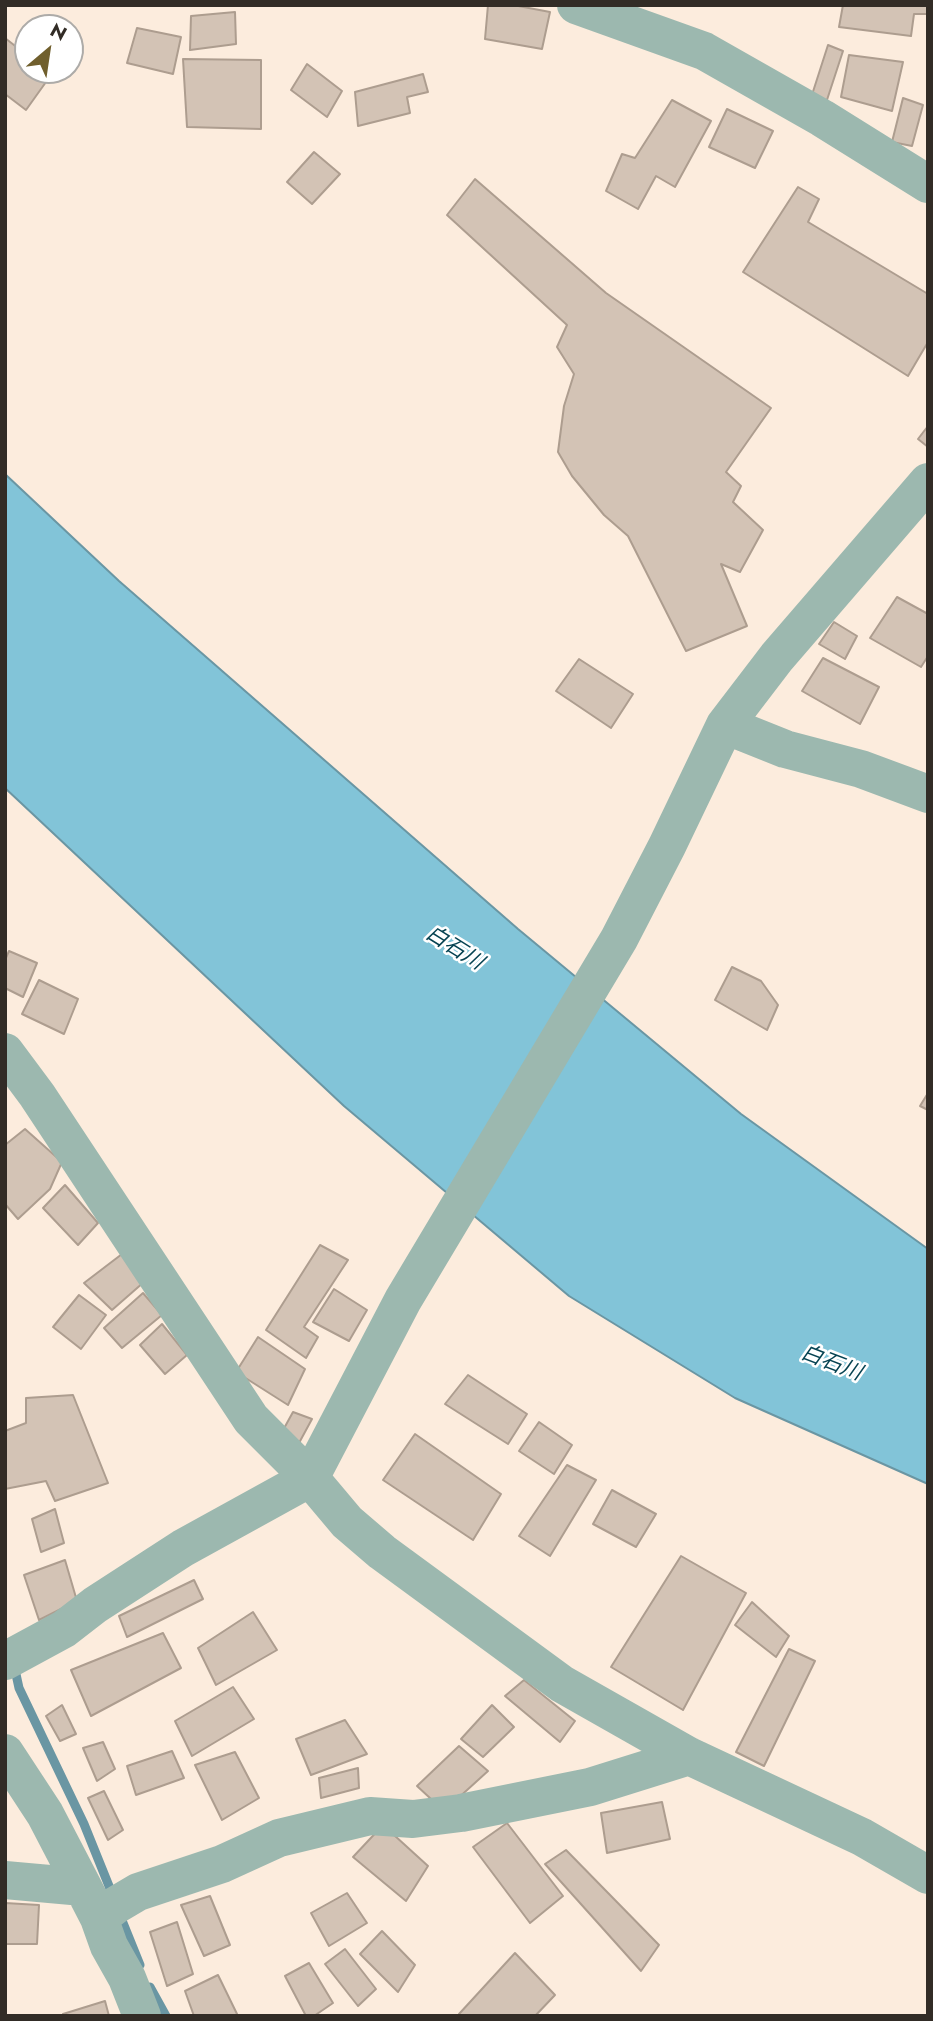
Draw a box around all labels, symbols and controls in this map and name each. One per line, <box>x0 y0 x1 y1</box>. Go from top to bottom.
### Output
north arrow <box>14 14 84 84</box>
text: N <box>45 16 72 47</box>
water label: 白石川 <box>421 922 487 976</box>
water label: 白石川 <box>797 1341 865 1387</box>

